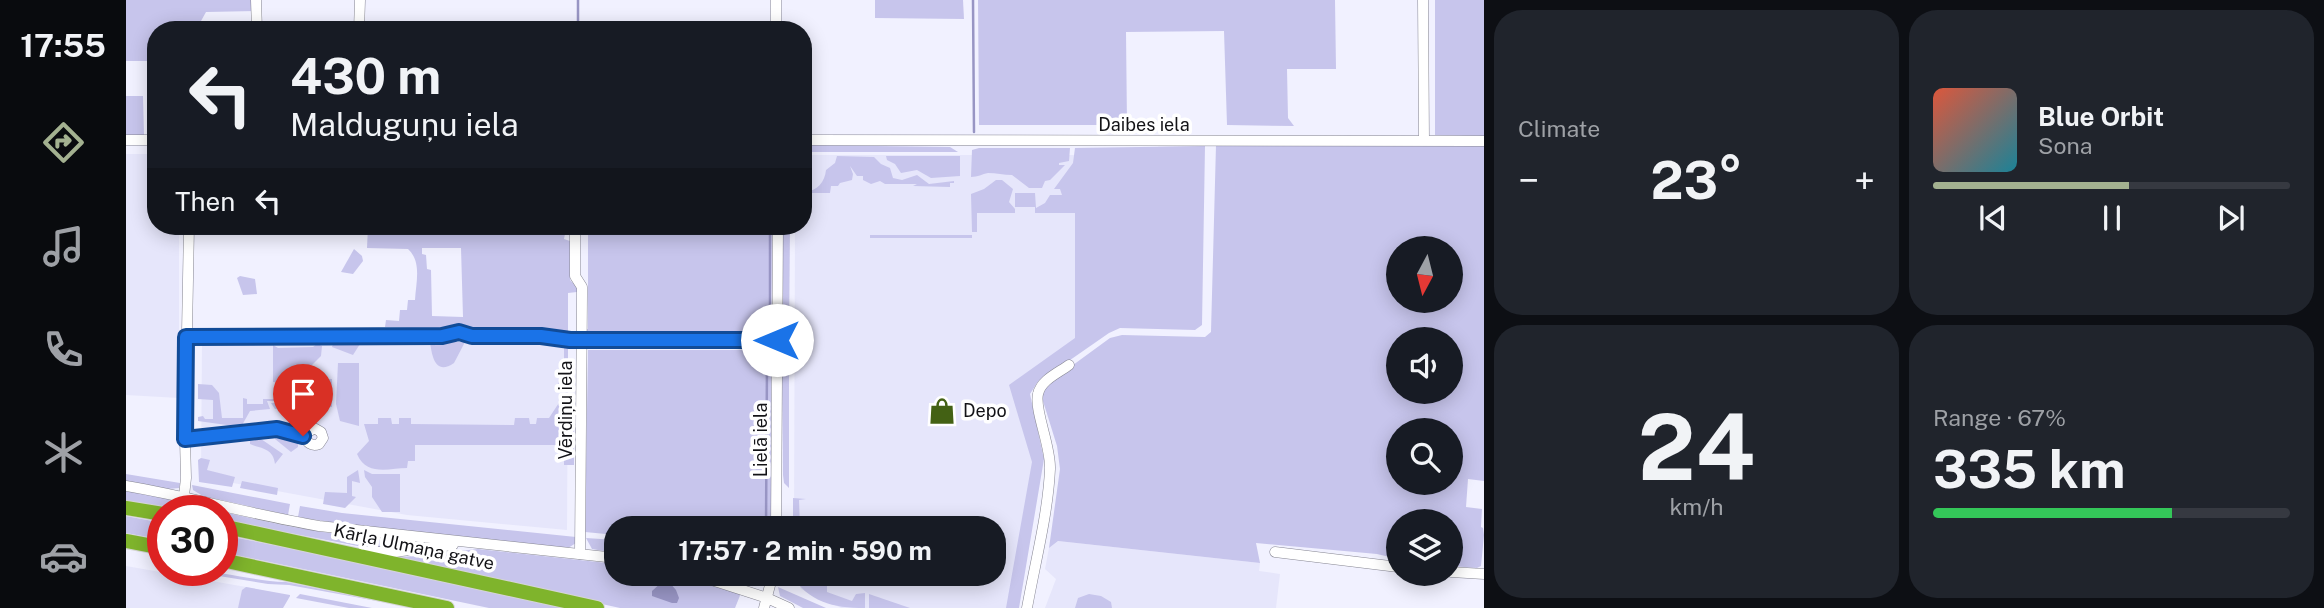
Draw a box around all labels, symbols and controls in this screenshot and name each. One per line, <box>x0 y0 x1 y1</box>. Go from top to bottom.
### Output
text: 17:55 <box>20 27 106 64</box>
text: 430 m <box>290 47 441 105</box>
icon: left <box>175 49 266 140</box>
text: Blue Orbit <box>2038 101 2164 132</box>
text: Malduguņu iela <box>290 106 519 143</box>
street label: Daibes iela <box>1098 114 1190 135</box>
text: Climate <box>1518 115 1600 142</box>
icon: directions <box>39 118 88 167</box>
text: Sona <box>2038 132 2092 159</box>
text: 23° <box>1650 150 1743 211</box>
text: − <box>1518 158 1539 203</box>
text: + <box>1854 158 1875 203</box>
icon: left <box>249 182 287 220</box>
text: Then <box>175 186 235 217</box>
icon: previous <box>1974 199 2012 237</box>
icon: pause <box>2093 199 2131 237</box>
icon: next <box>2212 199 2250 237</box>
icon: music <box>39 222 88 271</box>
north arrow <box>1386 236 1463 313</box>
map controls <box>1386 236 1463 586</box>
position arrow <box>740 303 814 377</box>
icon: phone <box>39 325 88 374</box>
button: sound <box>1386 327 1463 404</box>
street label: Vērdiņu iela <box>555 361 576 460</box>
pin <box>273 364 333 436</box>
icon: arrive <box>284 375 322 413</box>
text: 24 <box>1638 394 1755 500</box>
shop icon: Depo <box>927 396 957 426</box>
place label: Depo <box>963 400 1007 421</box>
street label: Lielā iela <box>750 403 771 477</box>
text: Range · 67% <box>1933 404 2066 431</box>
button: search <box>1386 418 1463 495</box>
icon: climate <box>39 428 88 477</box>
text: 335 km <box>1933 439 2126 500</box>
text: km/h <box>1669 493 1724 520</box>
speed limit sign: 30 <box>147 495 238 586</box>
button: layers <box>1386 509 1463 586</box>
street label: Kārļa Ulmaņa gatve <box>332 519 496 574</box>
icon: car <box>39 532 88 581</box>
text: 17:57 · 2 min · 590 m <box>678 535 932 566</box>

